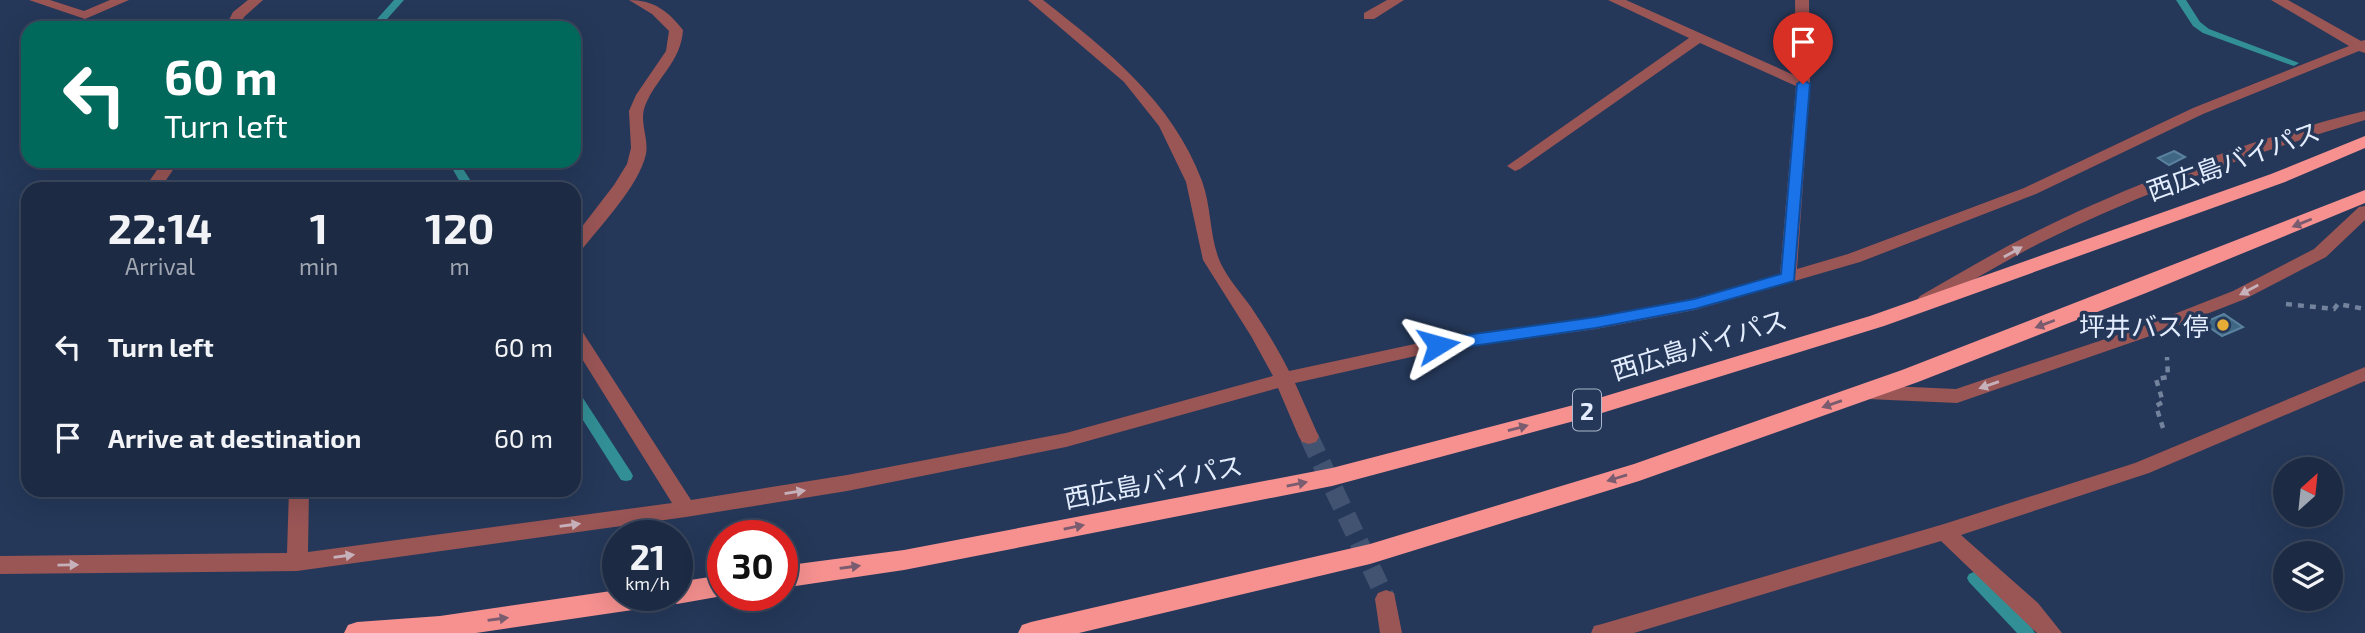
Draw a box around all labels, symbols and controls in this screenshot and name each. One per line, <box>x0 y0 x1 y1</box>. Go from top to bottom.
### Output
pin <box>1773 12.0 1833 84</box>
icon: arrive <box>1784 23 1822 61</box>
text: 60 m <box>164 46 278 105</box>
icon: left <box>49 49 140 140</box>
text: Turn left <box>164 106 288 144</box>
street label: 西広島バイパス <box>2142 114 2324 206</box>
text: 22:14 <box>108 202 212 252</box>
text: 1 <box>310 202 328 252</box>
text: 120 <box>425 202 494 252</box>
one-way arrow <box>2291 217 2312 228</box>
one-way arrow <box>2003 246 2023 258</box>
text: Arrival <box>125 252 195 280</box>
text: min <box>299 252 338 280</box>
text: m <box>450 252 470 280</box>
one-way arrow <box>2239 285 2259 296</box>
street label: 西広島バイパス <box>1608 303 1790 385</box>
position arrow <box>1401 308 1475 382</box>
place label: 坪井バス停 <box>2079 310 2209 341</box>
marker: 坪井バス停 <box>2215 317 2231 333</box>
one-way arrow <box>2034 319 2055 330</box>
icon: left <box>49 328 87 366</box>
text: Turn left <box>108 331 214 362</box>
text: 60 m <box>494 331 553 362</box>
one-way arrow <box>1979 380 2000 391</box>
road number: 2 <box>1573 390 1601 430</box>
one-way arrow <box>1821 399 1842 410</box>
icon: arrive <box>49 419 87 457</box>
text: Arrive at destination <box>108 422 361 453</box>
text: 60 m <box>494 422 553 453</box>
one-way arrow <box>1507 422 1529 433</box>
street label: 西広島バイパス <box>1061 448 1245 514</box>
north arrow <box>2273 457 2343 527</box>
map controls <box>2273 457 2343 611</box>
one-way arrow <box>1606 474 1627 484</box>
one-way arrow <box>1286 478 1308 489</box>
one-way arrow <box>784 486 806 497</box>
one-way arrow <box>559 519 581 530</box>
speed limit sign: 30 <box>707 520 798 611</box>
one-way arrow <box>1063 521 1085 532</box>
text: 21 <box>630 535 665 577</box>
button: layers <box>2273 541 2343 611</box>
one-way arrow <box>333 550 355 561</box>
one-way arrow <box>57 559 79 570</box>
one-way arrow <box>839 562 861 573</box>
text: km/h <box>625 572 670 594</box>
one-way arrow <box>487 613 509 624</box>

